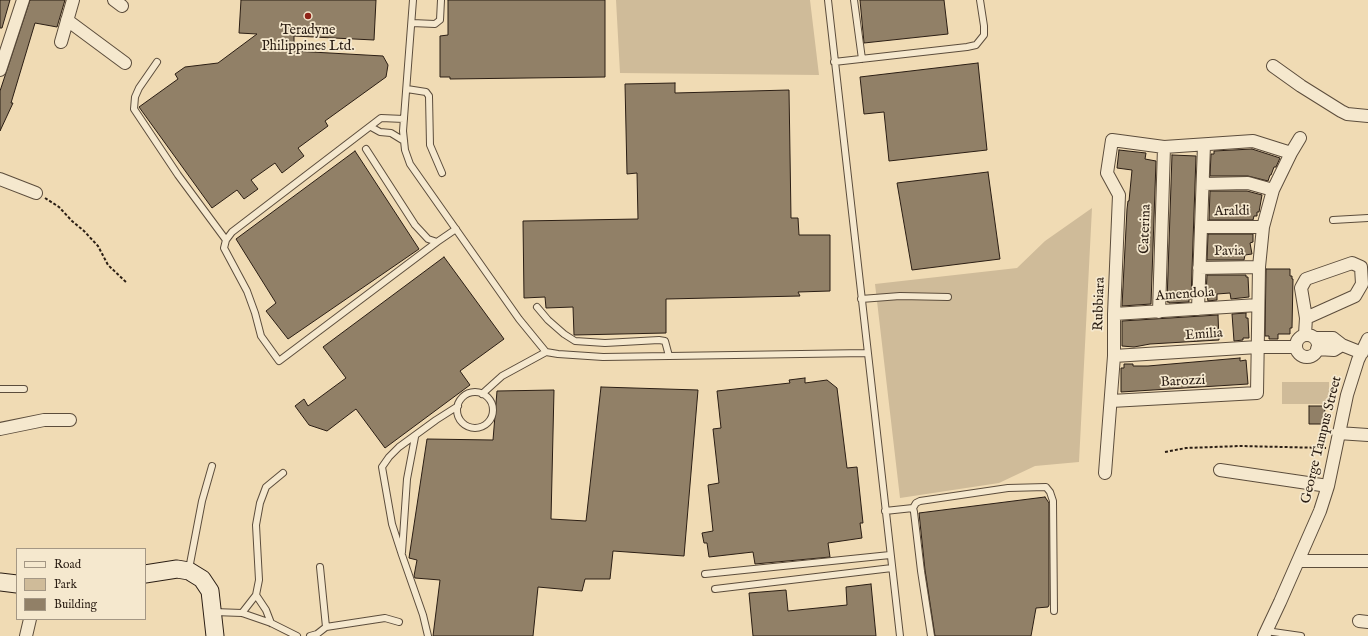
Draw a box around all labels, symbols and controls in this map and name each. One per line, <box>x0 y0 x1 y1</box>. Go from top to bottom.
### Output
marker: Teradyne Philippines Ltd. <box>303 11 313 21</box>
place label: Teradyne Philippines Ltd. <box>262 23 354 56</box>
street label: Araldi <box>1214 203 1250 221</box>
street label: Caterina <box>1137 204 1155 254</box>
street label: Pavia <box>1214 243 1244 261</box>
street label: Rubbiara <box>1091 277 1109 331</box>
street label: Amendola <box>1155 285 1215 305</box>
street label: Emilia <box>1185 325 1223 345</box>
street label: Barozzi <box>1160 372 1206 392</box>
street label: George Tampus Street <box>1298 375 1346 505</box>
legend <box>16 548 146 620</box>
text: Road <box>54 557 81 572</box>
text: Park <box>54 577 77 592</box>
text: Building <box>54 597 97 612</box>

